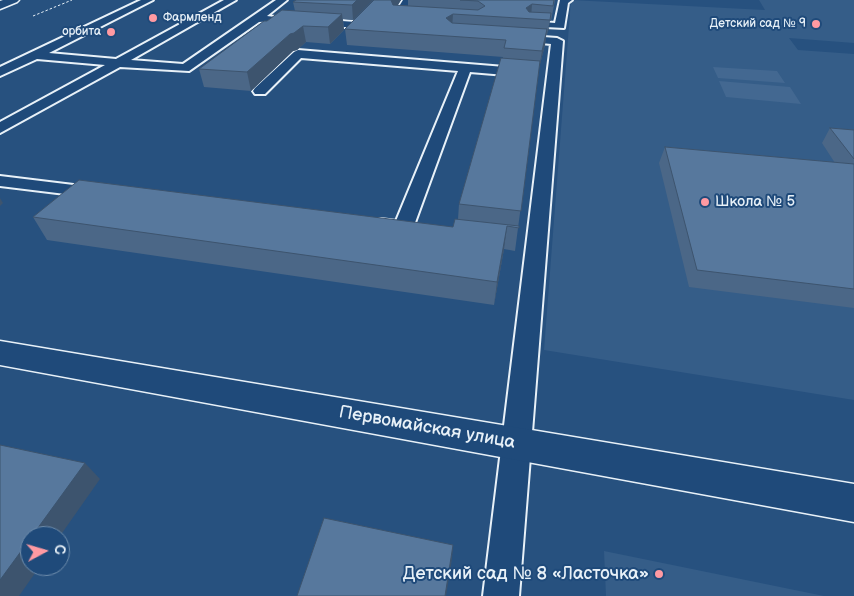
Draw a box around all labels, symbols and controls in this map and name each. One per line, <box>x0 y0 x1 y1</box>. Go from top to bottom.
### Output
place label: Фармленд <box>163 11 222 25</box>
marker: Фармленд <box>147 12 159 24</box>
place label: Детский сад № 9 <box>710 17 806 31</box>
marker: Детский сад № 9 <box>810 18 822 30</box>
place label: орбита <box>62 25 101 39</box>
marker: орбита <box>105 26 117 38</box>
place label: Школа № 5 <box>715 193 795 211</box>
marker: Школа № 5 <box>699 196 711 208</box>
street label: Первомайская улица <box>337 402 517 454</box>
north arrow <box>20 526 70 576</box>
text: С <box>50 544 68 555</box>
place label: Детский сад № 8 «Ласточка» <box>403 563 649 585</box>
marker: Детский сад № 8 «Ласточка» <box>653 568 665 580</box>

